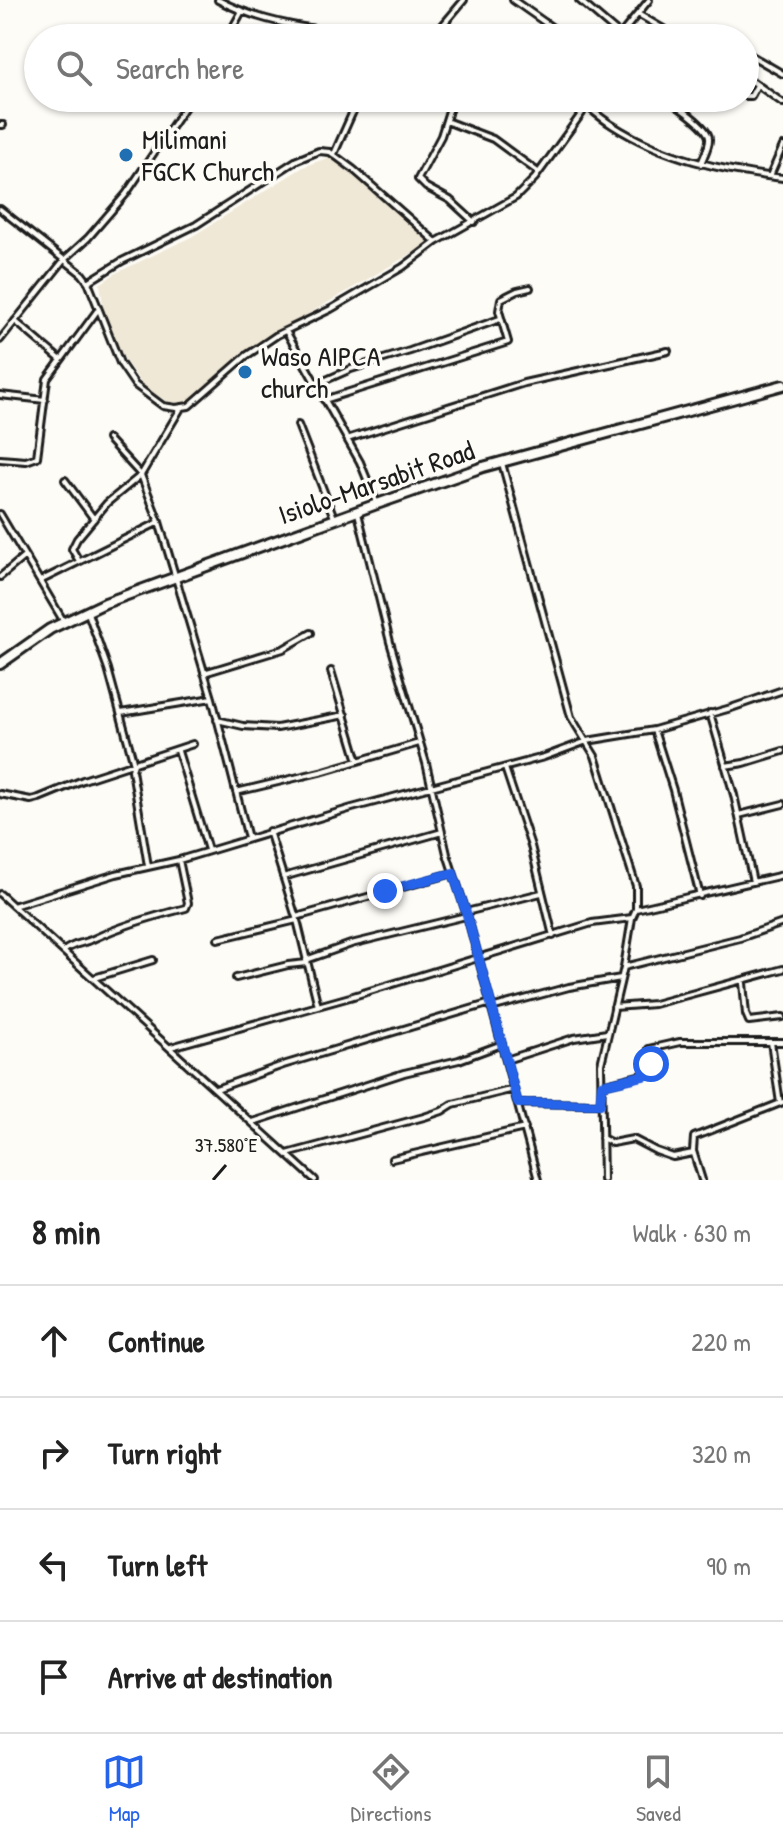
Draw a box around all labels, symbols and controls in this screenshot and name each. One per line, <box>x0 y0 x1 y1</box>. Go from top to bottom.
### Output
search box <box>24 24 759 112</box>
icon: search <box>52 46 96 90</box>
text: Search here <box>116 48 244 88</box>
place label: Milimani FGCK Church <box>141 120 274 190</box>
marker: Milimani FGCK Church <box>117 146 135 164</box>
place label: Waso AIPCA church <box>261 337 381 407</box>
marker: Waso AIPCA church <box>236 363 254 381</box>
street label: Isiolo-Marsabit Road <box>273 431 479 533</box>
route end <box>367 873 403 909</box>
route start <box>633 1046 669 1082</box>
text: 37.580°E <box>195 1131 258 1158</box>
text: 8 min <box>32 1209 101 1255</box>
text: Walk · 630 m <box>633 1215 751 1250</box>
icon: ahead <box>32 1319 76 1363</box>
text: Continue <box>108 1321 205 1361</box>
text: 220 m <box>691 1324 751 1359</box>
icon: right <box>32 1431 76 1475</box>
text: Turn right <box>108 1433 221 1473</box>
text: 320 m <box>692 1436 751 1471</box>
icon: left <box>32 1543 76 1587</box>
text: Turn left <box>108 1545 207 1585</box>
text: 90 m <box>706 1548 751 1583</box>
icon: arrive <box>32 1655 76 1699</box>
text: Arrive at destination <box>108 1657 333 1697</box>
tab: Map <box>102 1750 146 1828</box>
tab: Directions <box>351 1750 432 1828</box>
tab: Saved <box>636 1750 681 1828</box>

